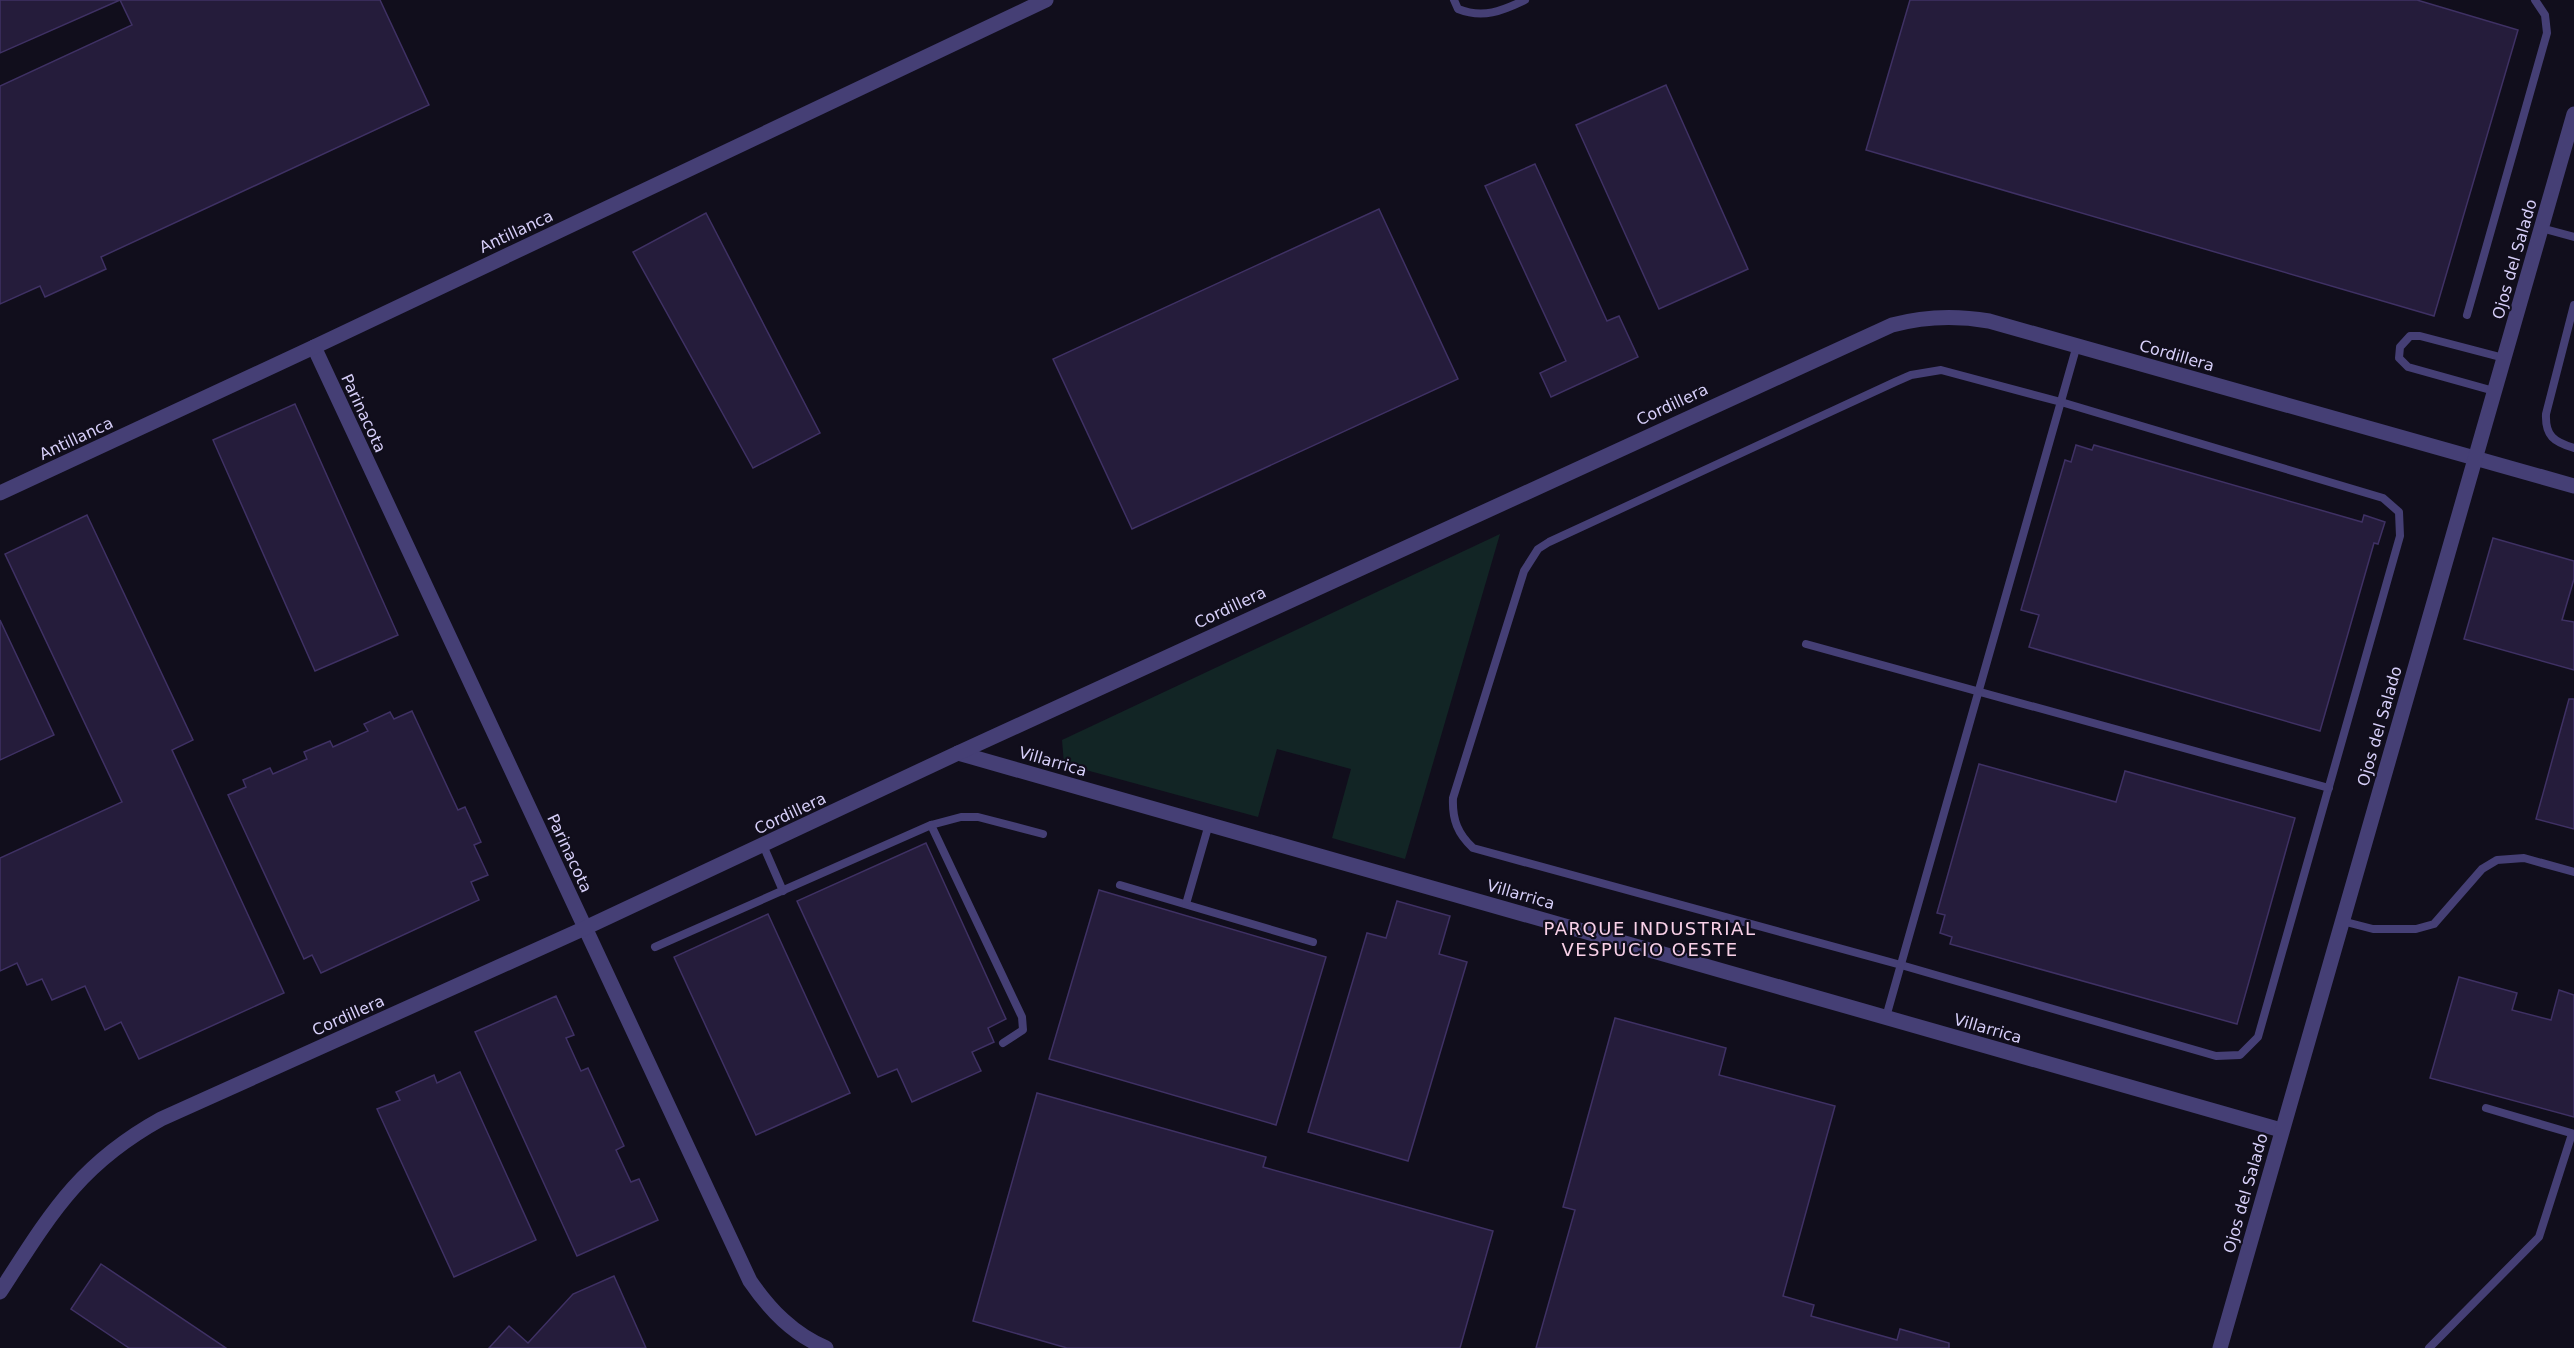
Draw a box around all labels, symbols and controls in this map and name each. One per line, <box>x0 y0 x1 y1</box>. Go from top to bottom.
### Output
street label: Ojos del Salado <box>2488 197 2541 321</box>
street label: Antillanca <box>476 206 556 257</box>
street label: Cordillera <box>2137 336 2216 375</box>
street label: Parinacota <box>337 371 390 455</box>
street label: Cordillera <box>1633 380 1711 429</box>
street label: Antillanca <box>36 413 116 464</box>
street label: Cordillera <box>1191 583 1269 632</box>
street label: Ojos del Salado <box>2353 664 2406 788</box>
street label: Villarrica <box>1017 743 1089 780</box>
street label: Cordillera <box>751 789 829 838</box>
street label: Parinacota <box>543 811 596 895</box>
street label: Villarrica <box>1485 876 1557 913</box>
district label: PARQUE INDUSTRIAL VESPUCIO OESTE <box>1544 918 1756 960</box>
street label: Cordillera <box>309 991 387 1040</box>
street label: Villarrica <box>1952 1010 2024 1047</box>
street label: Ojos del Salado <box>2219 1131 2272 1255</box>

